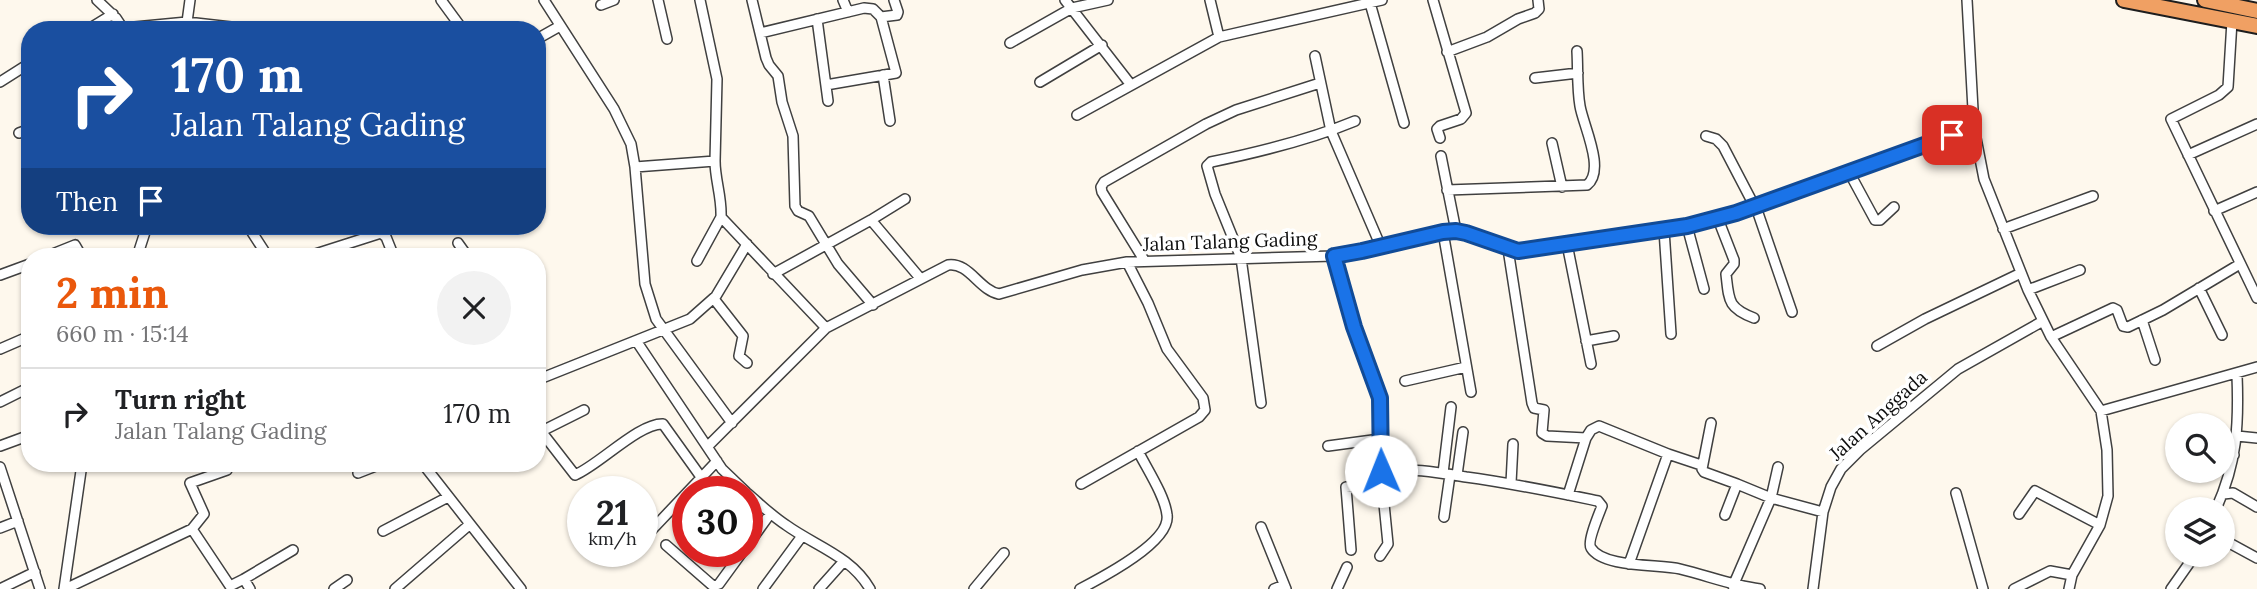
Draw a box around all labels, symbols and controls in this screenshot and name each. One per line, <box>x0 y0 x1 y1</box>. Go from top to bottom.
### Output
text: 170 m <box>171 43 303 105</box>
icon: right <box>56 49 147 140</box>
text: Jalan Talang Gading <box>171 104 465 145</box>
pin <box>1922 105 1982 165</box>
icon: arrive <box>1933 116 1971 154</box>
icon: arrive <box>132 182 170 220</box>
text: Then <box>56 185 118 218</box>
street label: Jalan Talang Gading <box>1141 226 1318 256</box>
text: 2 min <box>56 266 169 320</box>
button: close <box>437 271 511 345</box>
text: 660 m · 15:14 <box>56 319 189 348</box>
street label: Jalan Anggada <box>1823 365 1932 466</box>
text: Turn right <box>115 383 246 416</box>
icon: right <box>56 395 94 433</box>
text: 170 m <box>443 397 511 430</box>
map controls <box>2165 413 2235 567</box>
button: search <box>2165 413 2235 483</box>
text: Jalan Talang Gading <box>115 416 326 445</box>
position arrow <box>1344 434 1418 508</box>
speed limit sign: 30 <box>672 476 763 567</box>
text: 21 <box>596 490 629 535</box>
button: layers <box>2165 497 2235 567</box>
text: km/h <box>588 527 637 550</box>

